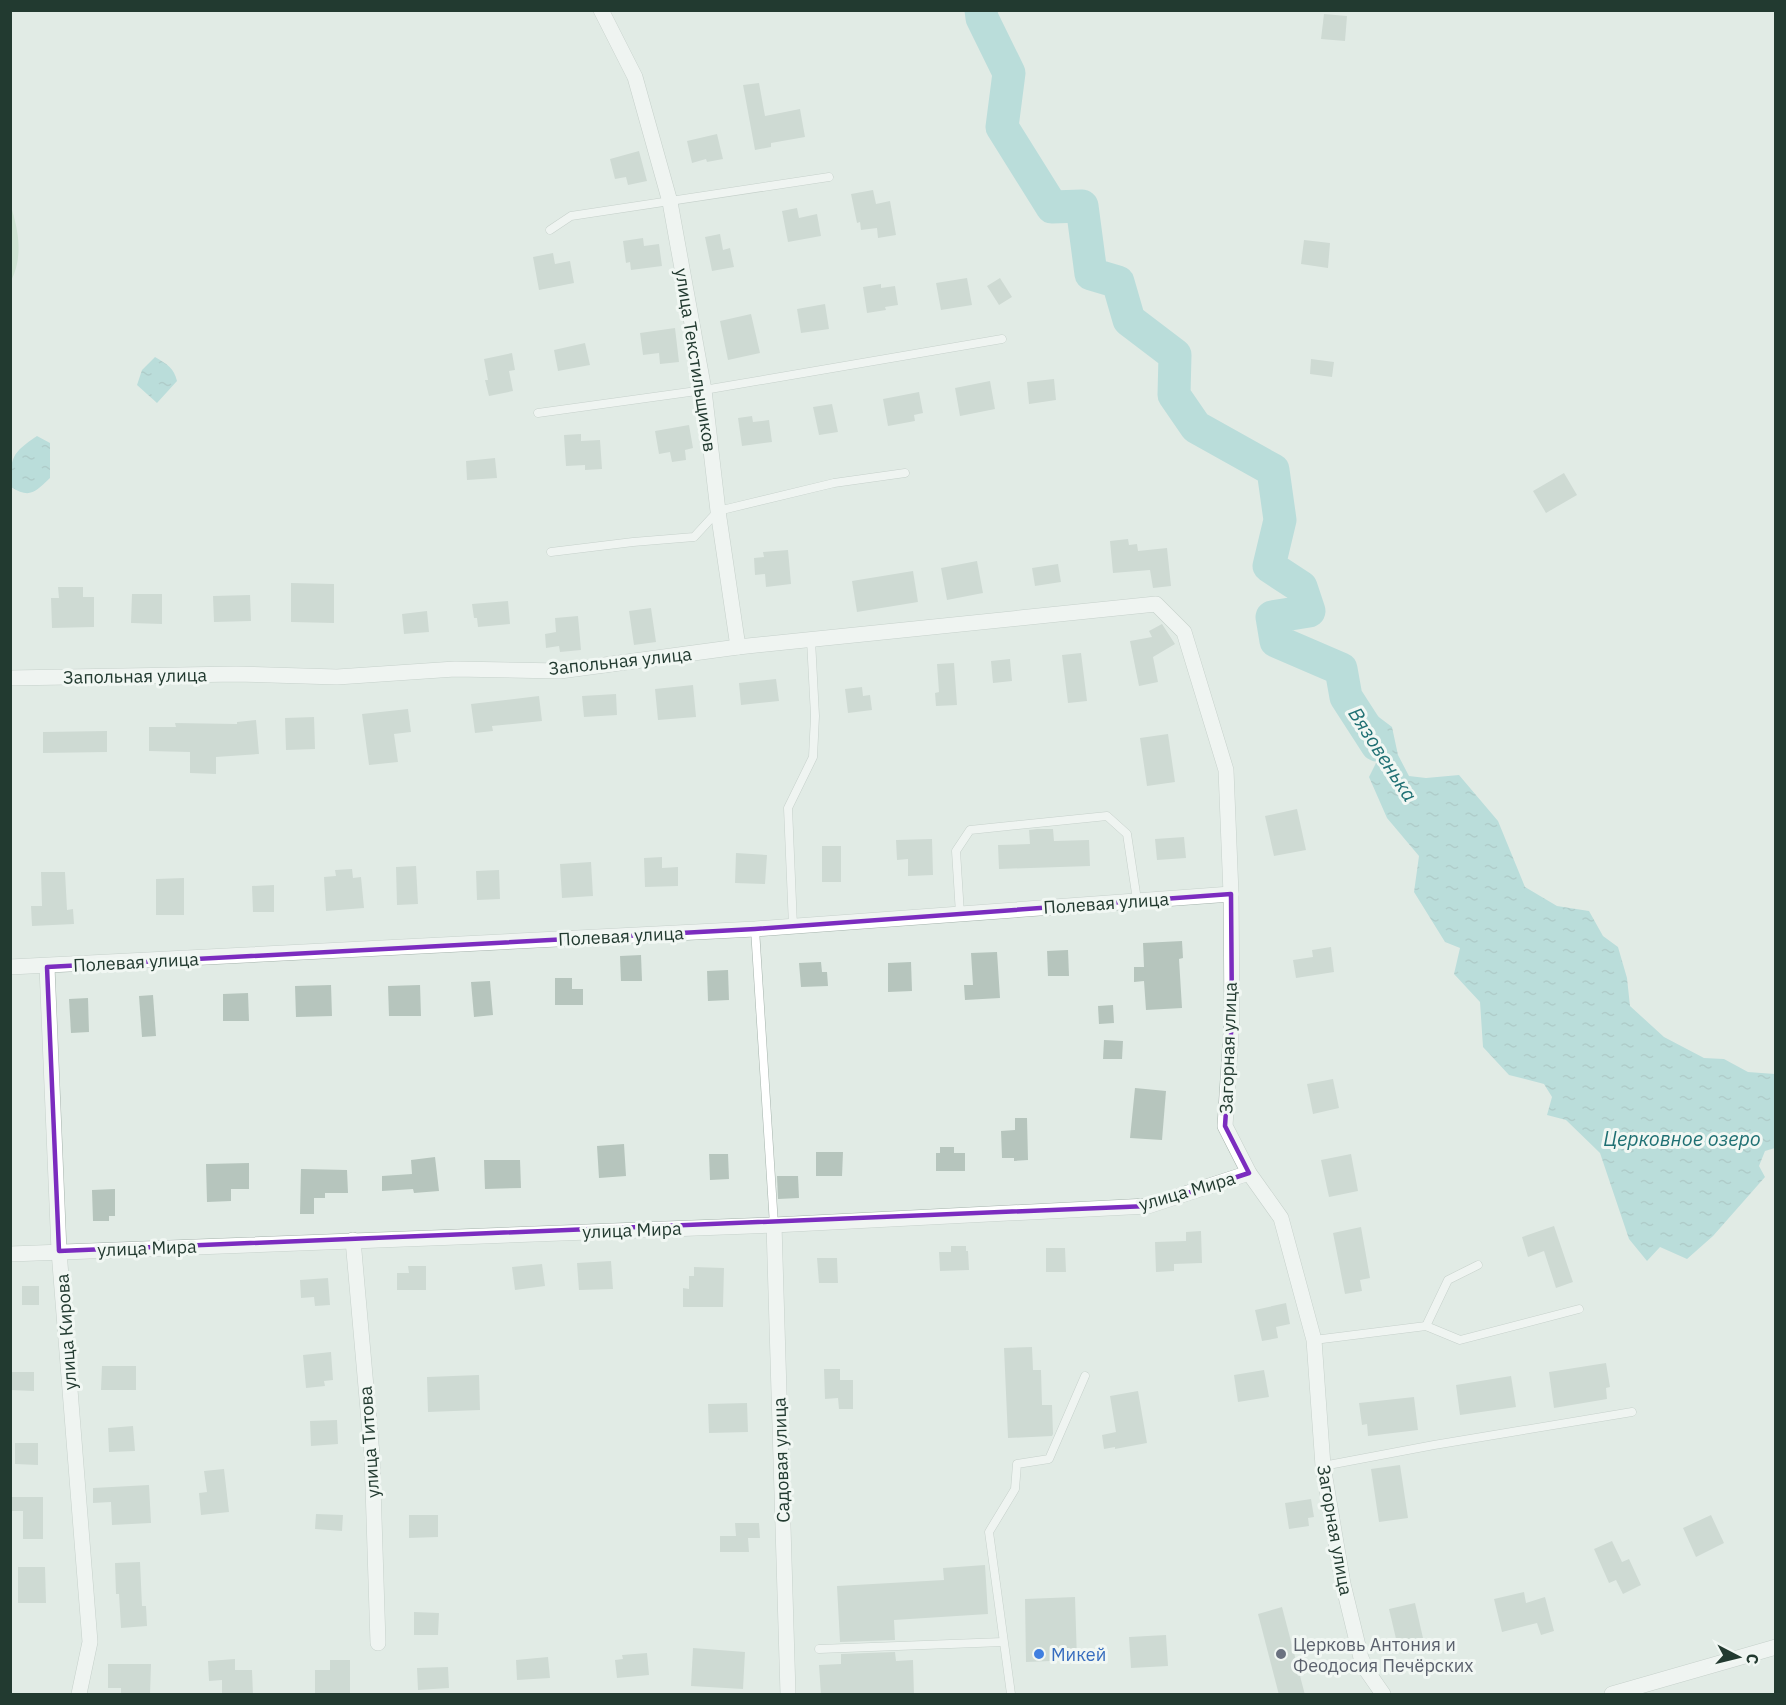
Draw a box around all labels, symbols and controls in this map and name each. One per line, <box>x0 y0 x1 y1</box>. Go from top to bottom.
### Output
street label: улица Текстильщиков <box>670 267 722 453</box>
street label: Запольная улица <box>547 642 693 680</box>
street label: Запольная улица <box>63 663 208 689</box>
water label: Вязовенька <box>1342 702 1424 806</box>
street label: Полевая улица <box>1042 887 1170 919</box>
street label: Полевая улица <box>558 921 685 951</box>
street label: Полевая улица <box>73 947 200 977</box>
street label: Загорная улица <box>1214 981 1242 1114</box>
water label: Церковное озеро <box>1603 1125 1761 1152</box>
street label: улица Мира <box>1136 1166 1238 1216</box>
street label: улица Мира <box>582 1217 682 1243</box>
street label: улица Мира <box>97 1235 197 1261</box>
street label: улица Кирова <box>50 1273 82 1391</box>
street label: улица Титова <box>354 1385 384 1499</box>
street label: Садовая улица <box>767 1397 795 1523</box>
street label: Загорная улица <box>1312 1463 1358 1597</box>
north arrow <box>1708 1627 1768 1687</box>
place label: Церковь Антония и Феодосия Печёрских <box>1293 1633 1474 1677</box>
place label: Микей <box>1051 1643 1106 1666</box>
marker: Микей <box>1032 1647 1046 1661</box>
marker: Церковь Антония и Феодосия Печёрских <box>1274 1647 1288 1661</box>
text: С <box>1742 1652 1763 1665</box>

